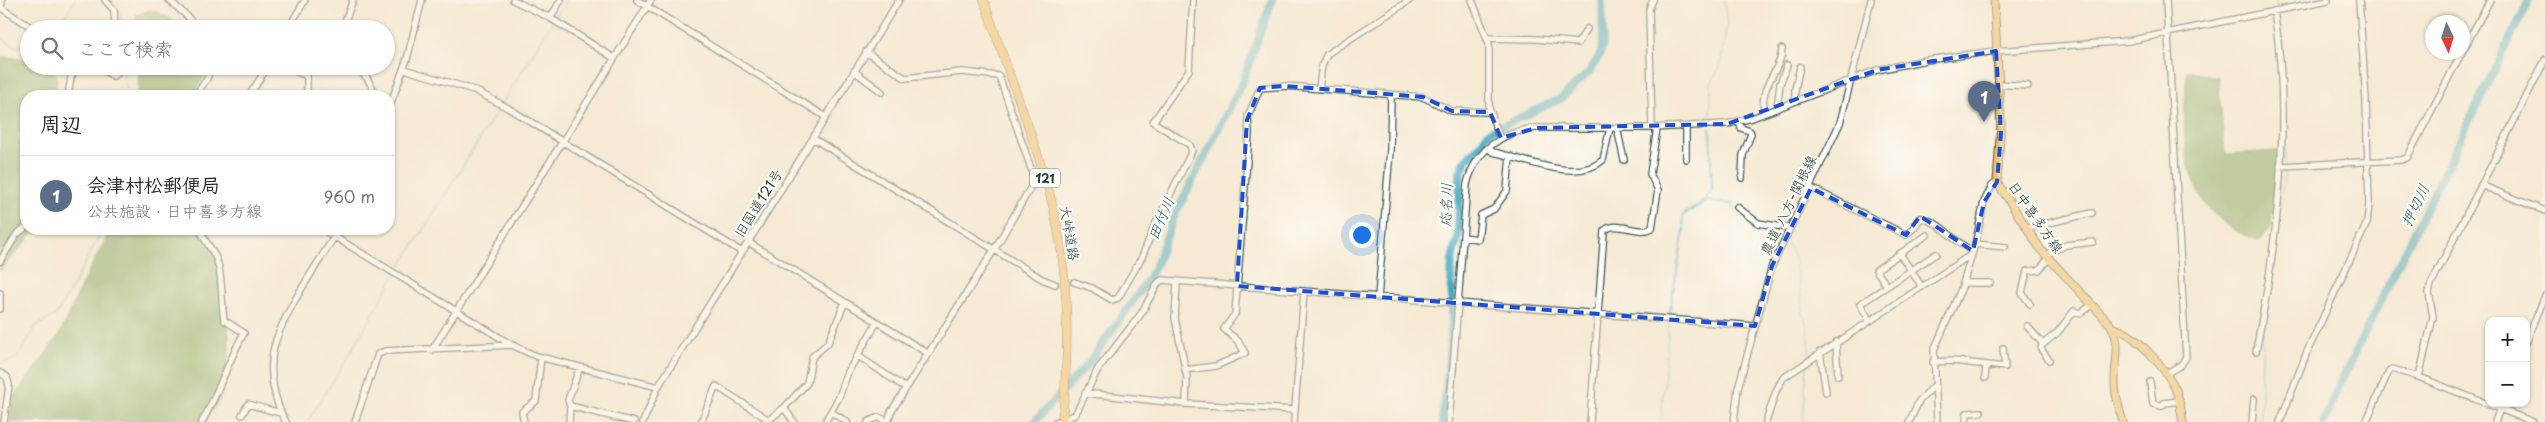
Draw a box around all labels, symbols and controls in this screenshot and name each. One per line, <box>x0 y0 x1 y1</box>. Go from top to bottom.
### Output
north arrow <box>2425 15 2470 60</box>
search box <box>20 20 395 75</box>
icon: search <box>38 34 66 62</box>
text: ここで検索 <box>78 34 173 62</box>
pin: 1 <box>1968 81 2000 122</box>
text: 周辺 <box>40 107 82 139</box>
street label: 農道 八方-関根線 <box>1755 151 1821 259</box>
street label: 旧国道121号 <box>729 165 787 241</box>
road number: 121 <box>1030 168 1060 188</box>
text: 会津村松郵便局 <box>87 170 220 198</box>
street label: 日中喜多方線 <box>2003 177 2069 257</box>
water label: 押切川 <box>2394 180 2434 230</box>
water label: 応名川 <box>1433 182 1457 228</box>
text: 1 <box>52 184 60 208</box>
text: 960 m <box>324 184 375 208</box>
water label: 田付川 <box>1141 193 1179 243</box>
text: 公共施設 · 日中喜多方線 <box>87 198 262 222</box>
street label: 大峠道路 <box>1055 204 1085 262</box>
your location <box>1349 222 1375 248</box>
map controls <box>2485 317 2530 407</box>
button: + <box>2485 317 2530 362</box>
button: − <box>2485 362 2530 407</box>

